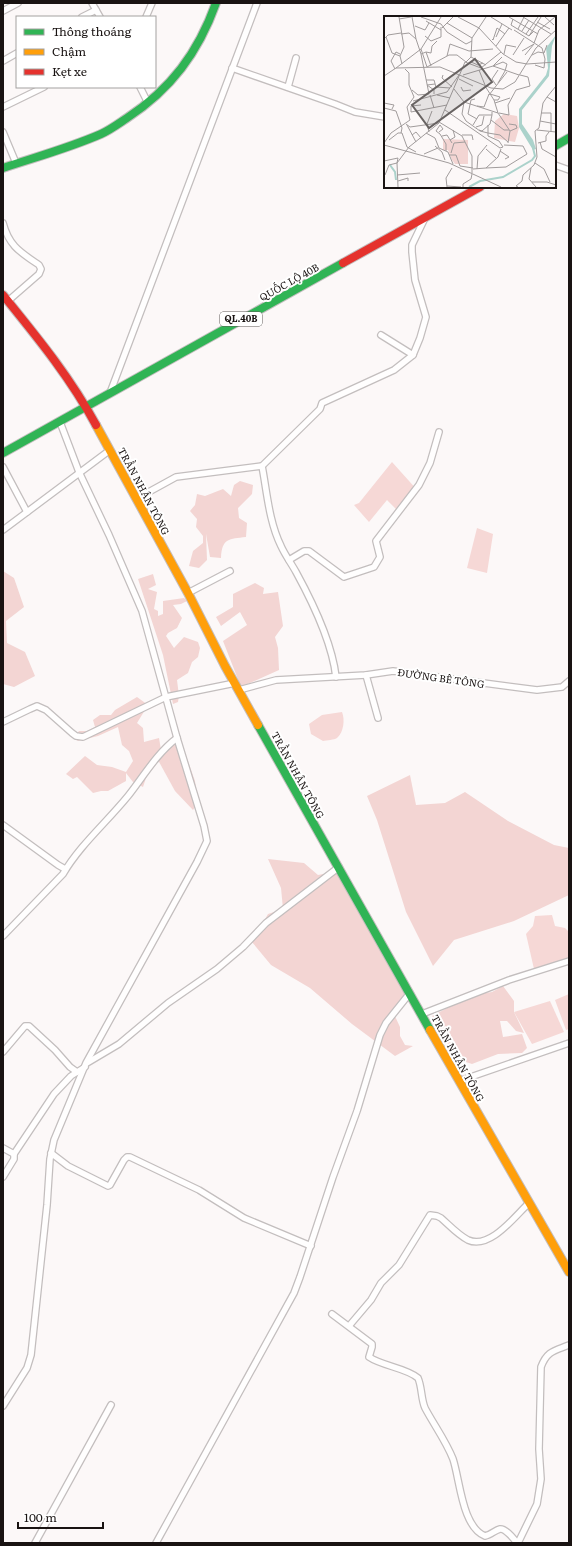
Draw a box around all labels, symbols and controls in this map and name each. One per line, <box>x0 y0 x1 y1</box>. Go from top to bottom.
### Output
legend <box>16 16 156 88</box>
inset map <box>384 16 556 188</box>
text: Thông thoáng <box>52 22 132 40</box>
text: Chậm <box>52 42 87 60</box>
text: Kẹt xe <box>52 62 87 80</box>
street label: QUỐC LỘ 40B <box>256 259 322 304</box>
road number: QL.40B <box>220 312 262 326</box>
street label: TRẦN NHÂN TÔNG <box>115 444 174 538</box>
street label: ĐƯỜNG BÊ TÔNG <box>397 664 486 691</box>
street label: TRẦN NHÂN TÔNG <box>268 729 329 821</box>
street label: TRẦN NHÂN TÔNG <box>428 1012 489 1104</box>
scale bar <box>18 1504 103 1530</box>
text: 100 m <box>24 1508 57 1526</box>

